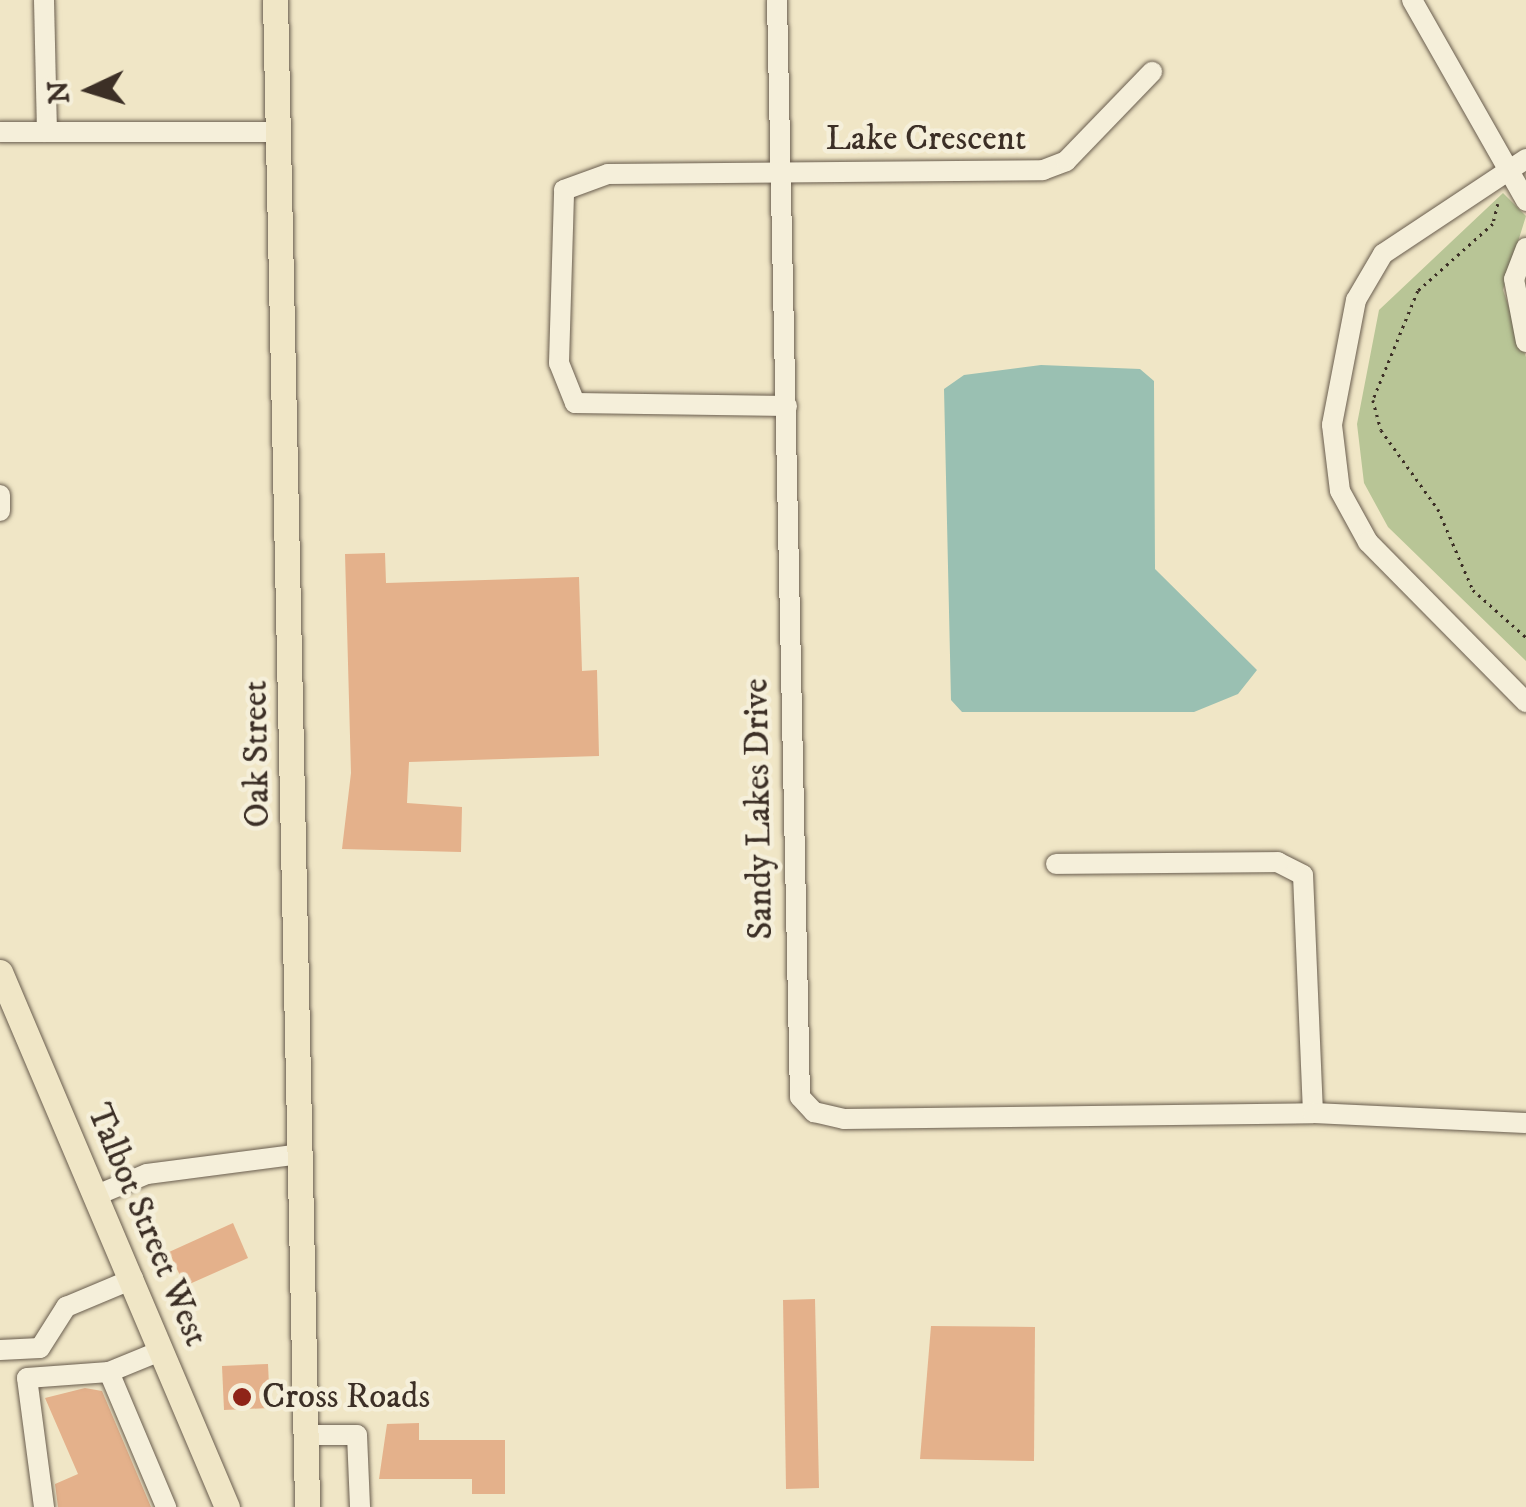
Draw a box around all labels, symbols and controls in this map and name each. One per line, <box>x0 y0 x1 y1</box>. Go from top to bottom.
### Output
north arrow <box>40 40 140 140</box>
text: N <box>41 79 78 105</box>
street label: Lake Crescent <box>826 118 1026 160</box>
street label: Sandy Lakes Drive <box>736 678 782 940</box>
street label: Oak Street <box>235 680 279 828</box>
street label: Talbot Street West <box>77 1098 217 1352</box>
place label: Cross Roads <box>262 1376 430 1418</box>
marker: Cross Roads <box>231 1386 253 1408</box>

